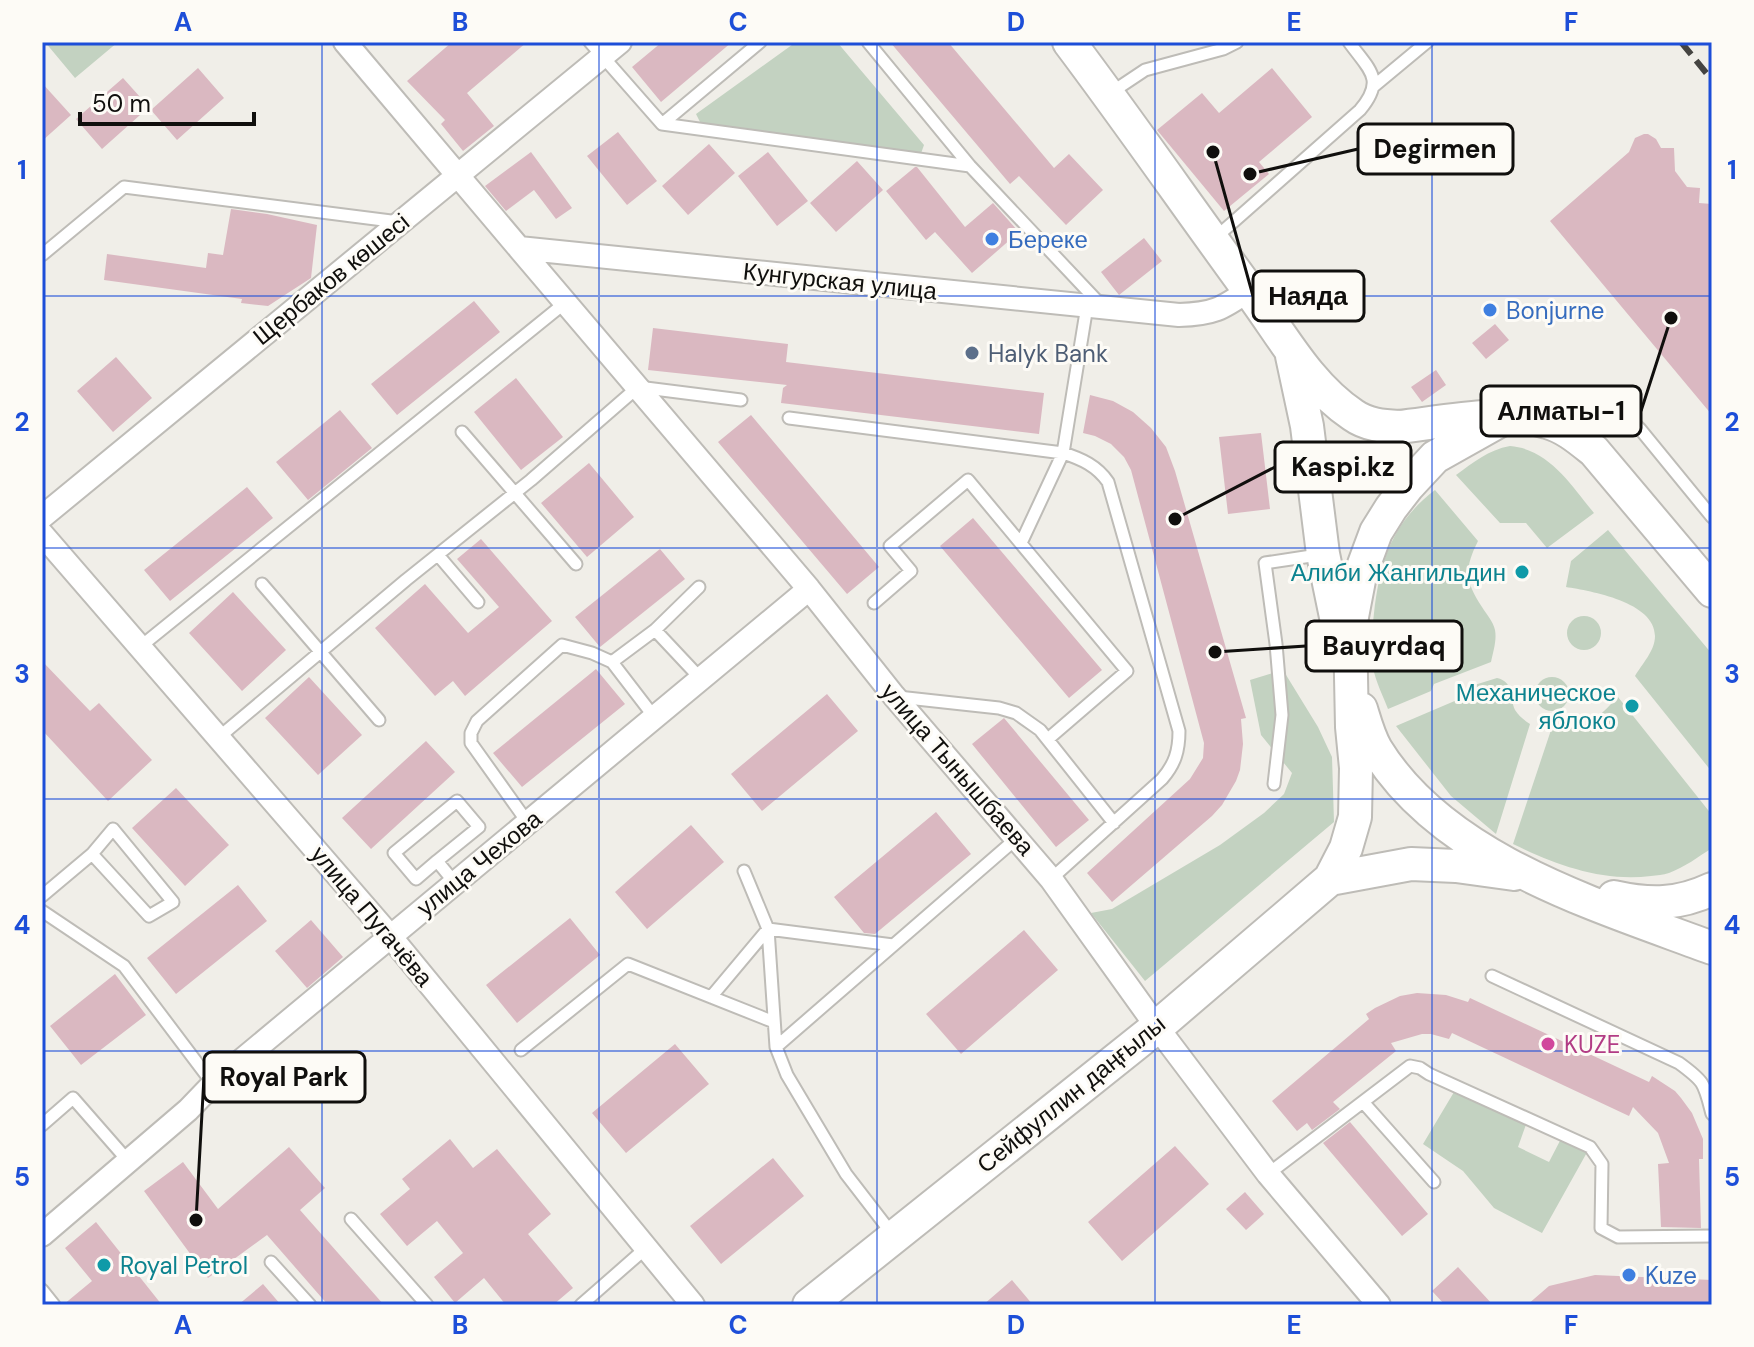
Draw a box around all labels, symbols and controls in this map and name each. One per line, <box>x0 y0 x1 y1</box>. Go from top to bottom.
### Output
text: A <box>174 5 192 39</box>
text: B <box>452 5 468 39</box>
text: C <box>728 5 748 39</box>
text: D <box>1007 5 1025 39</box>
text: E <box>1286 5 1302 39</box>
text: F <box>1564 5 1578 39</box>
scale bar <box>80 76 254 126</box>
text: 50 m <box>92 88 151 119</box>
callout: Degirmen <box>1358 124 1513 174</box>
text: Degirmen <box>1373 132 1497 166</box>
text: 1 <box>17 153 27 187</box>
text: 1 <box>1727 153 1737 187</box>
street label: Щербаков көшесі <box>246 206 416 352</box>
place label: Береке <box>1008 224 1088 255</box>
marker: Береке <box>983 230 1001 248</box>
street label: Кунгурская улица <box>742 255 939 307</box>
callout: Наяда <box>1253 271 1364 321</box>
text: Наяда <box>1268 279 1348 313</box>
place label: Bonjurne <box>1506 295 1604 326</box>
marker: Bonjurne <box>1481 301 1499 319</box>
place label: Halyk Bank <box>988 338 1108 369</box>
marker: Halyk Bank <box>963 344 981 362</box>
callout: Алматы-1 <box>1481 386 1641 436</box>
text: Алматы-1 <box>1497 394 1625 428</box>
text: 2 <box>14 405 30 439</box>
text: 2 <box>1724 405 1740 439</box>
callout: Kaspi.kz <box>1275 442 1411 492</box>
text: Kaspi.kz <box>1291 450 1395 484</box>
place label: Алиби Жангильдин <box>1291 557 1506 588</box>
marker: Алиби Жангильдин <box>1513 563 1531 581</box>
callout: Bauyrdaq <box>1306 621 1462 671</box>
text: Bauyrdaq <box>1322 629 1446 663</box>
text: 3 <box>14 657 30 691</box>
text: 3 <box>1724 657 1740 691</box>
street label: улица Тынышбаева <box>875 676 1042 862</box>
place label: Механическое яблоко <box>1456 677 1616 736</box>
marker: Механическое яблоко <box>1623 697 1641 715</box>
street label: улица Чехова <box>410 803 548 923</box>
street label: улица Пугачёва <box>304 839 440 993</box>
text: 4 <box>14 908 30 942</box>
text: 4 <box>1724 908 1740 942</box>
street label: Сейфуллин даңғылы <box>970 1008 1172 1180</box>
place label: KUZE <box>1564 1029 1620 1060</box>
marker: KUZE <box>1539 1035 1557 1053</box>
callout: Royal Park <box>204 1052 365 1102</box>
text: Royal Park <box>219 1060 349 1094</box>
text: 5 <box>14 1160 30 1194</box>
text: 5 <box>1724 1160 1740 1194</box>
place label: Royal Petrol <box>120 1250 248 1281</box>
marker: Royal Petrol <box>95 1256 113 1274</box>
place label: Kuze <box>1645 1260 1697 1291</box>
marker: Kuze <box>1620 1266 1638 1284</box>
text: A <box>174 1308 192 1342</box>
text: B <box>452 1308 468 1342</box>
text: C <box>728 1308 748 1342</box>
text: D <box>1007 1308 1025 1342</box>
text: E <box>1286 1308 1302 1342</box>
text: F <box>1564 1308 1578 1342</box>

